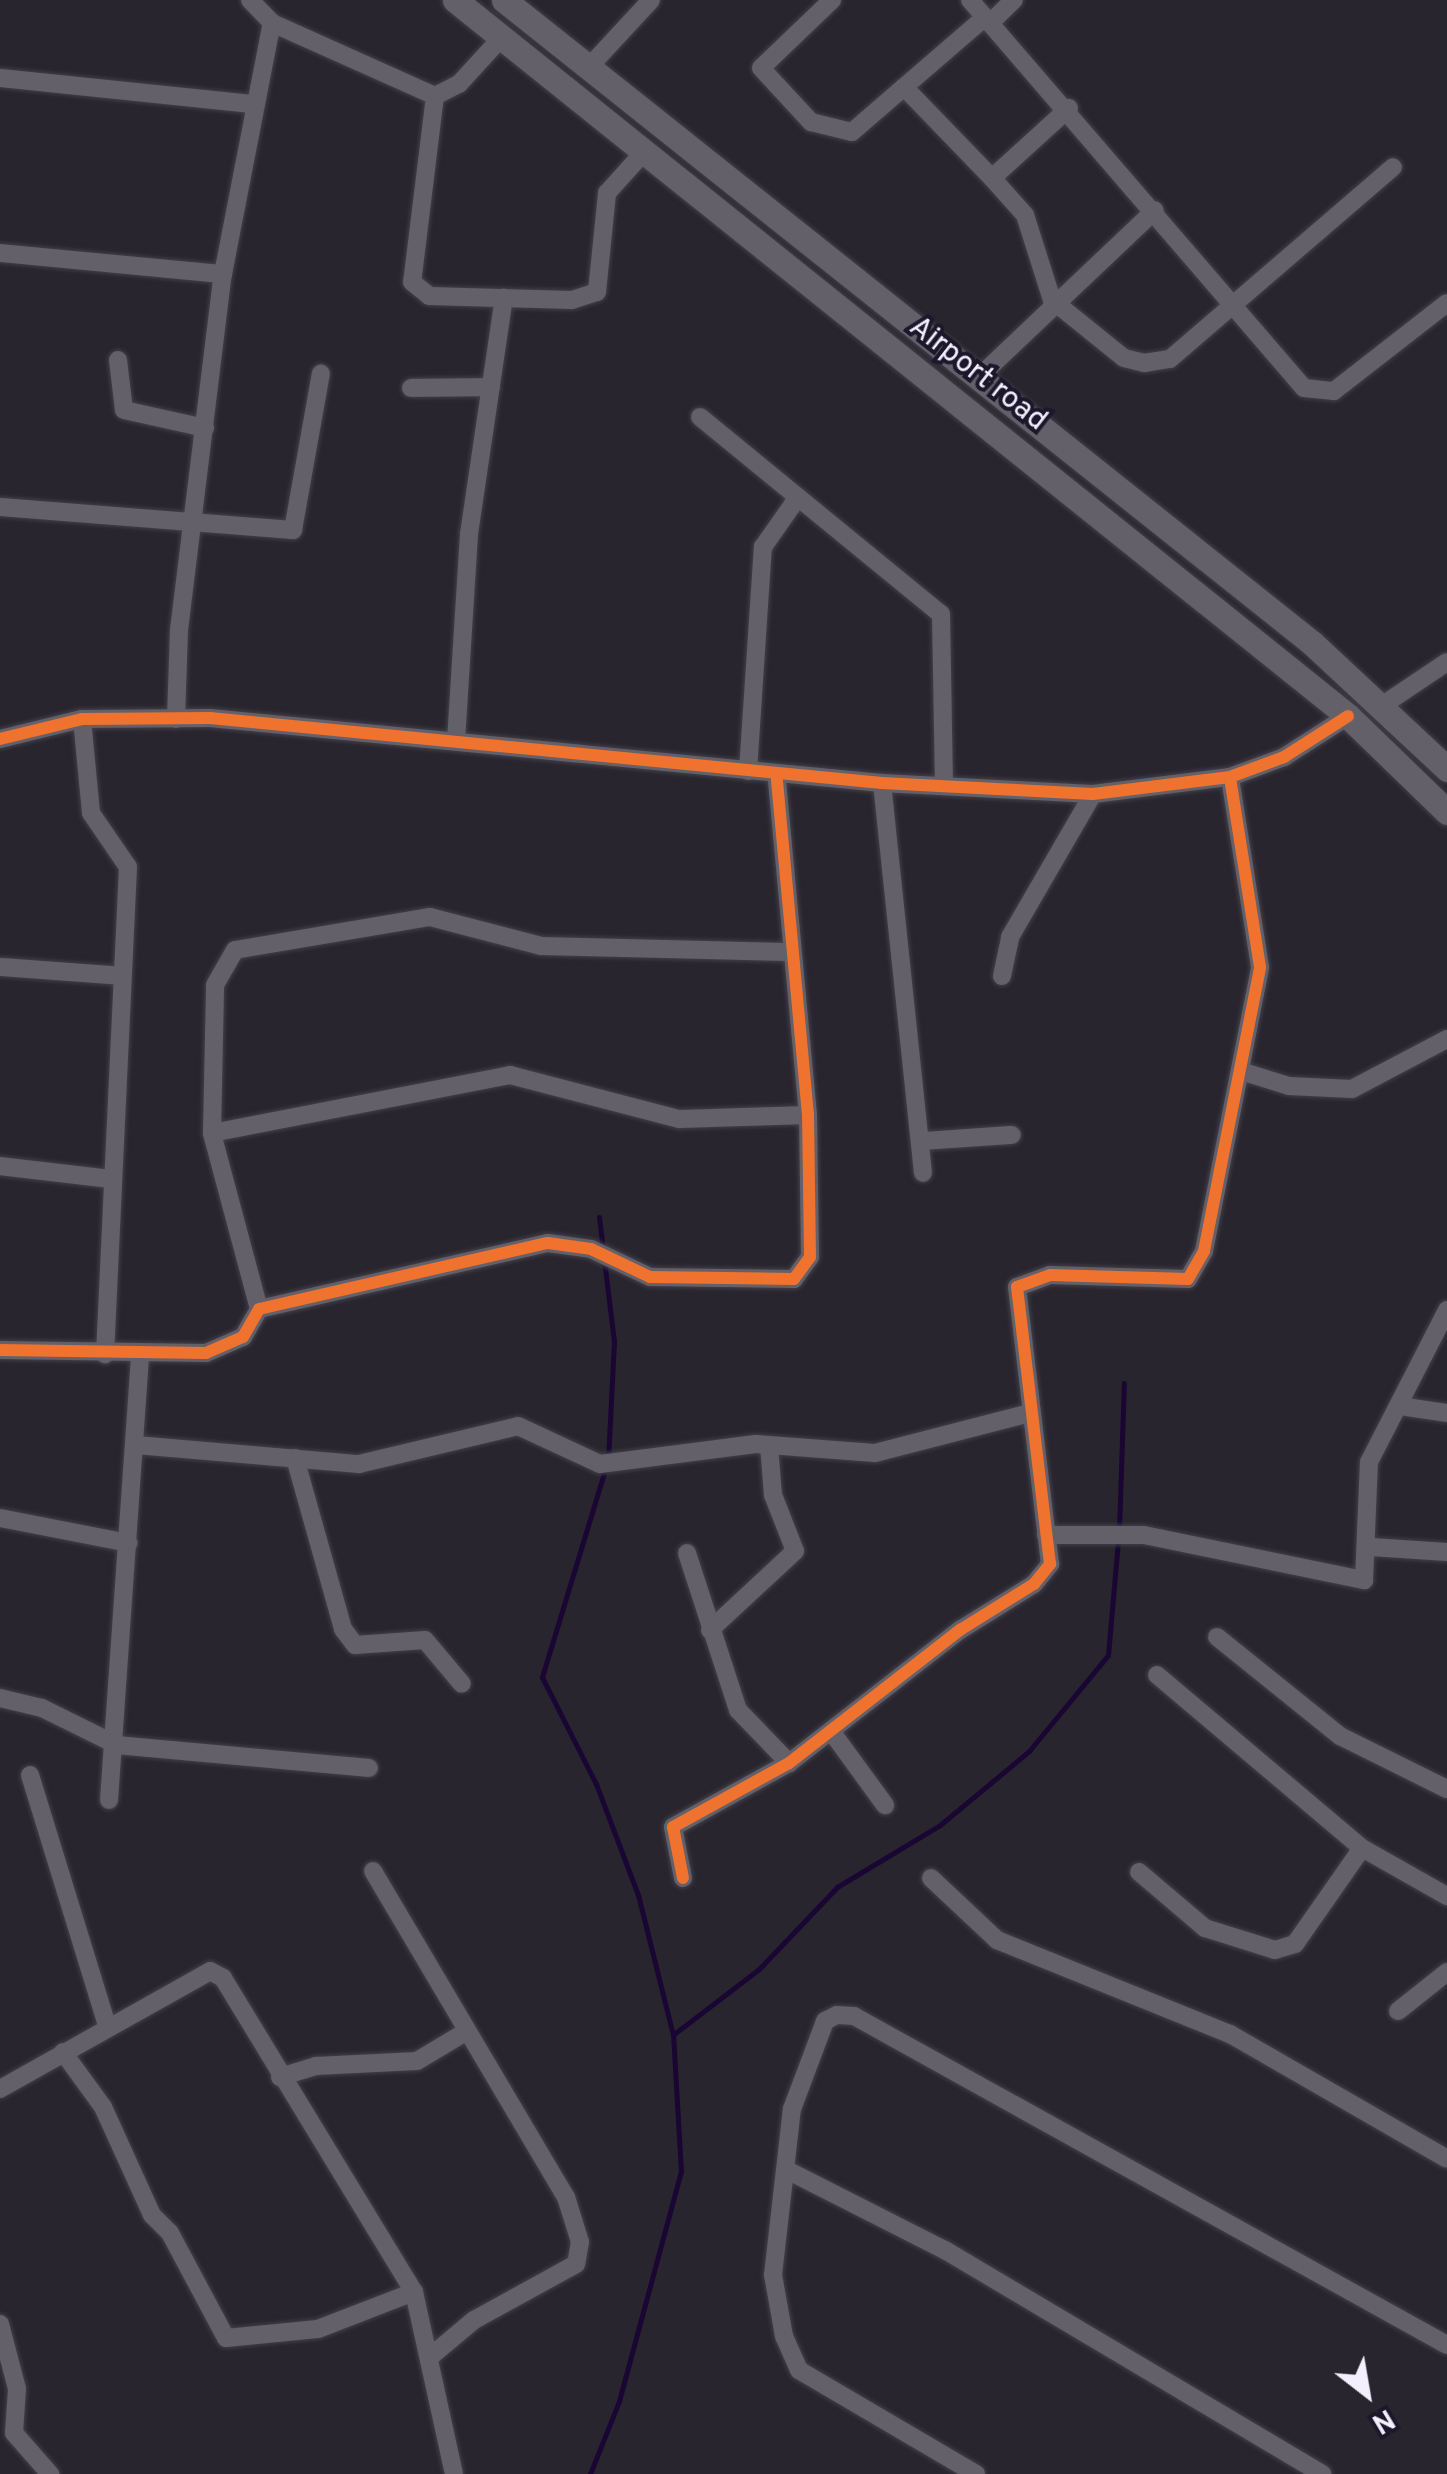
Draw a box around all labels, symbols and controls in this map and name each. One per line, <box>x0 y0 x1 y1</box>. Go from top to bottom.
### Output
street label: Airport road <box>901 310 1053 440</box>
north arrow <box>1317 2344 1417 2444</box>
text: N <box>1365 2399 1400 2440</box>

